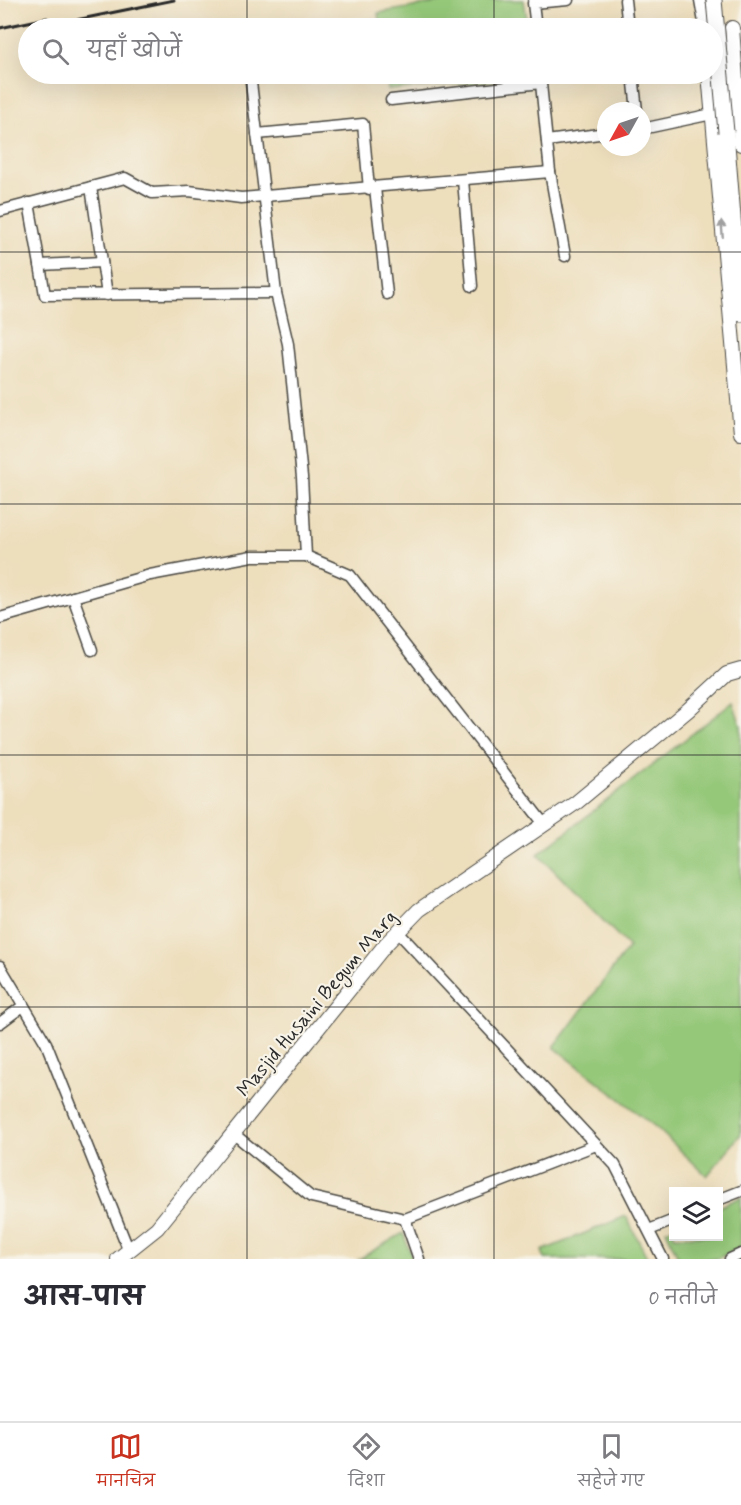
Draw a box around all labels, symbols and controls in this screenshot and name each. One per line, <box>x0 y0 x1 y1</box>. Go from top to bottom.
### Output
search box <box>18 18 723 84</box>
icon: search <box>39 35 72 68</box>
text: यहाँ खोजें <box>87 37 182 65</box>
north arrow <box>597 102 651 156</box>
one-way arrow <box>717 219 727 238</box>
street label: Masjid Husaini Begum Marg <box>231 905 404 1104</box>
map controls <box>669 1187 723 1241</box>
button: layers <box>669 1187 723 1241</box>
text: आस-पास <box>24 1281 144 1315</box>
text: 0 नतीजे <box>649 1285 717 1312</box>
tab: मानचित्र <box>97 1430 155 1498</box>
tab: दिशा <box>348 1430 385 1498</box>
tab: सहेजे गए <box>578 1430 644 1498</box>

